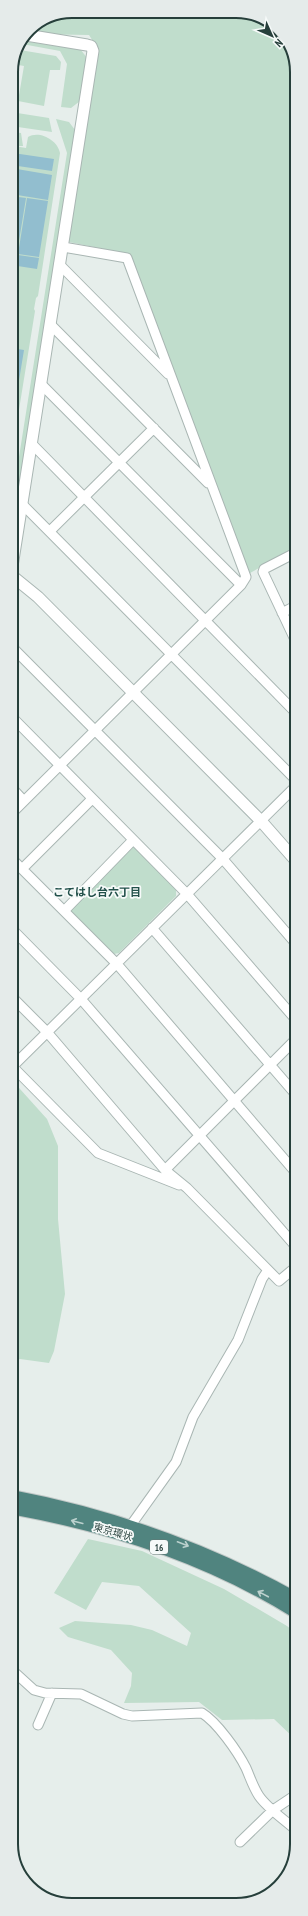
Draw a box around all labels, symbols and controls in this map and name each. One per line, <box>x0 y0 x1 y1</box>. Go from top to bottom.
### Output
north arrow <box>252 16 292 56</box>
text: N <box>272 36 286 50</box>
district label: こてはし台六丁目 <box>53 885 141 899</box>
one-way arrow <box>71 1518 84 1525</box>
street label: 東京環状 <box>92 1520 134 1544</box>
road number: 16 <box>150 1540 168 1554</box>
one-way arrow <box>177 1541 189 1549</box>
one-way arrow <box>257 1590 269 1597</box>

